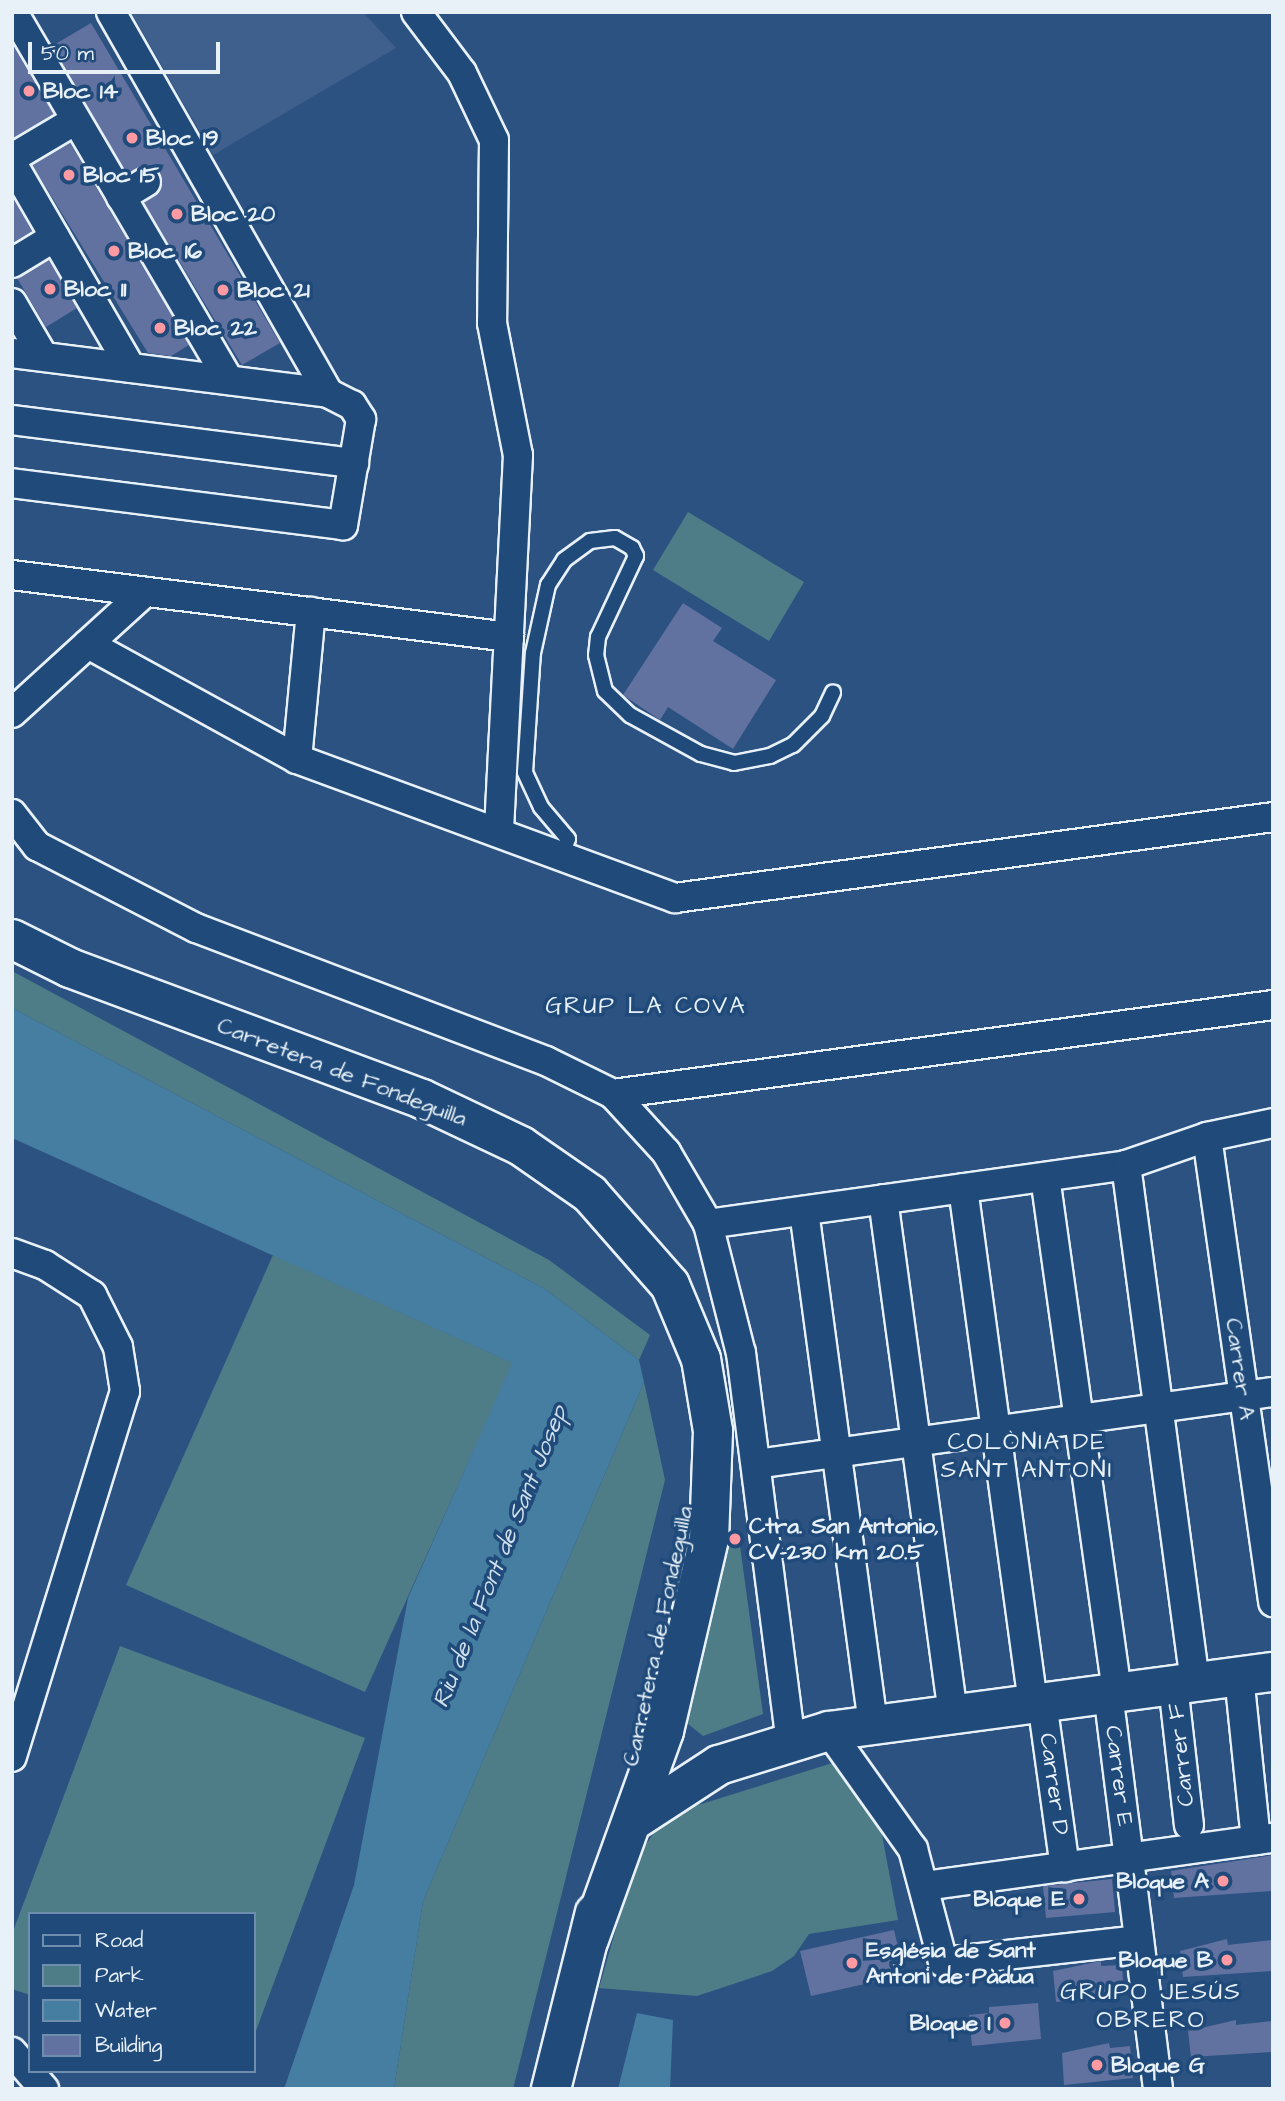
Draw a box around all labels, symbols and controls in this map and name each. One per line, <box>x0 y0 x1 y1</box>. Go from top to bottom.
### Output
scale bar <box>32 28 224 72</box>
text: 50 m <box>41 39 94 68</box>
place label: Bloc 14 <box>43 77 118 105</box>
marker: Bloc 14 <box>21 83 37 99</box>
place label: Bloc 19 <box>146 124 219 152</box>
marker: Bloc 19 <box>124 130 140 146</box>
place label: Bloc 15 <box>83 161 159 189</box>
marker: Bloc 15 <box>61 167 77 183</box>
place label: Bloc 20 <box>191 200 275 228</box>
marker: Bloc 20 <box>169 206 185 222</box>
place label: Bloc 16 <box>128 237 202 265</box>
marker: Bloc 16 <box>106 243 122 259</box>
place label: Bloc 11 <box>64 275 127 303</box>
place label: Bloc 21 <box>237 276 310 304</box>
marker: Bloc 11 <box>42 281 58 297</box>
marker: Bloc 21 <box>215 282 231 298</box>
place label: Bloc 22 <box>174 314 257 342</box>
marker: Bloc 22 <box>152 320 168 336</box>
district label: GRUP LA COVA <box>547 993 745 1021</box>
street label: Carretera de Fondeguilla <box>213 1012 471 1132</box>
street label: Carrer A <box>1219 1316 1261 1422</box>
water label: Riu de la Font de Sant Josep <box>427 1402 575 1712</box>
district label: COLÒNIA DE SANT ANTONI <box>942 1429 1112 1485</box>
street label: Carretera de Fondeguilla <box>617 1503 699 1769</box>
place label: Ctra. San Antonio, CV-230 km 20.5 <box>749 1512 939 1566</box>
marker: Ctra. San Antonio, CV-230 km 20.5 <box>727 1531 743 1547</box>
street label: Carrer F <box>1162 1702 1200 1808</box>
street label: Carrer E <box>1099 1724 1139 1828</box>
street label: Carrer D <box>1033 1731 1075 1837</box>
place label: Bloque A <box>1116 1867 1209 1895</box>
marker: Bloque A <box>1215 1873 1231 1889</box>
place label: Bloque E <box>973 1885 1065 1913</box>
marker: Bloque E <box>1071 1891 1087 1907</box>
legend <box>28 1912 256 2073</box>
text: Road <box>95 1926 143 1955</box>
place label: Església de Sant Antoni de Pàdua <box>866 1936 1036 1990</box>
place label: Bloque B <box>1119 1946 1213 1974</box>
marker: Bloque B <box>1219 1952 1235 1968</box>
marker: Església de Sant Antoni de Pàdua <box>844 1955 860 1971</box>
text: Park <box>95 1961 144 1990</box>
district label: GRUPO JESÚS OBRERO <box>1062 1979 1240 2035</box>
text: Water <box>95 1996 157 2025</box>
place label: Bloque I <box>909 2009 991 2037</box>
marker: Bloque I <box>997 2015 1013 2031</box>
text: Building <box>95 2031 162 2060</box>
place label: Bloque G <box>1111 2051 1205 2079</box>
marker: Bloque G <box>1089 2057 1105 2073</box>

